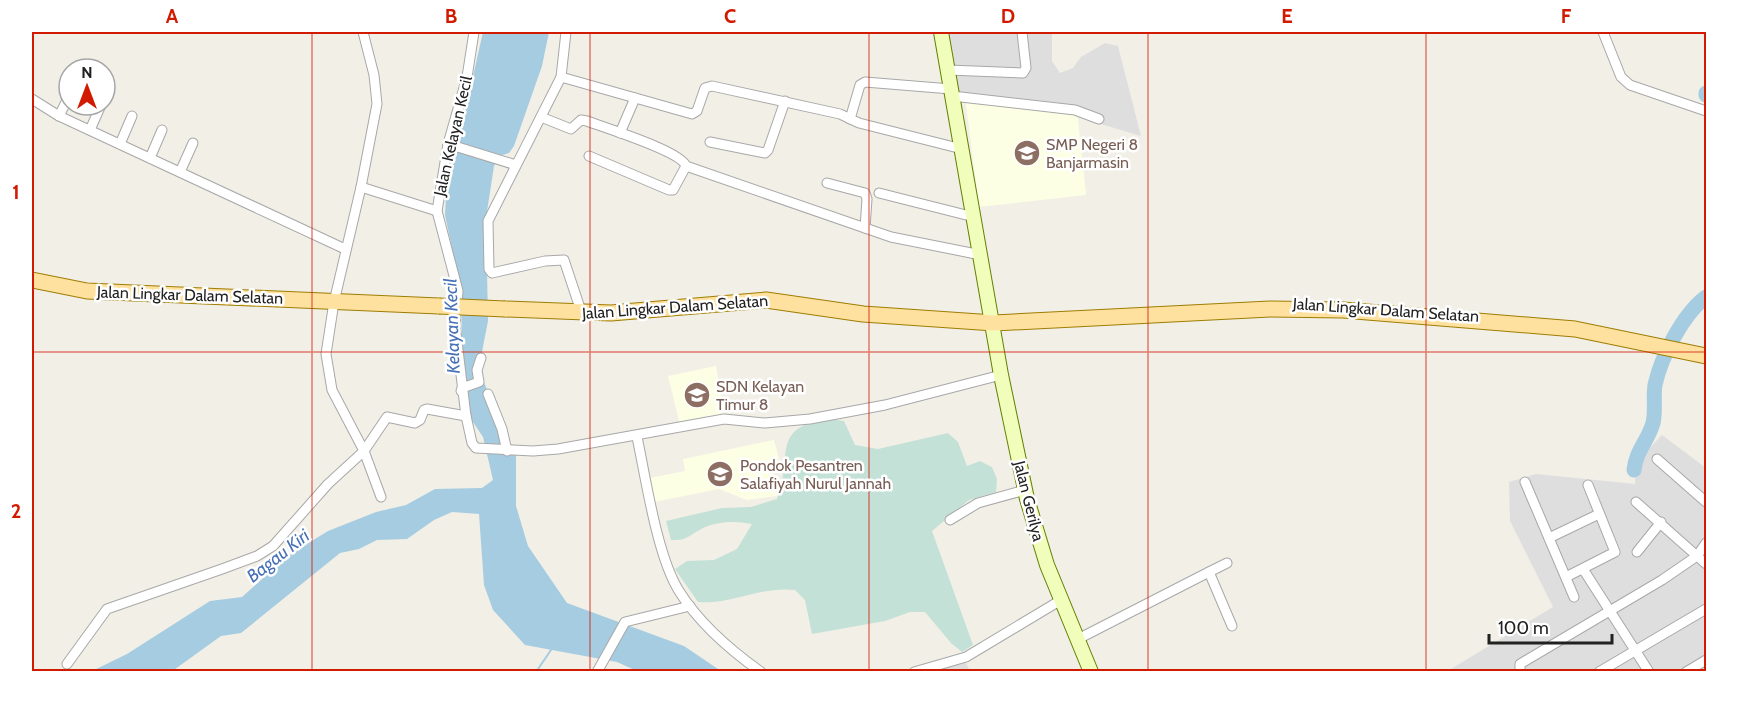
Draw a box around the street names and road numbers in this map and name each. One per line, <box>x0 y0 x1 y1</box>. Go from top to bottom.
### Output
street label: Jalan Kelayan Kecil <box>430 74 476 199</box>
street label: Jalan Lingkar Dalam Selatan <box>95 282 284 308</box>
street label: Jalan Lingkar Dalam Selatan <box>580 291 769 323</box>
street label: Jalan Lingkar Dalam Selatan <box>1291 294 1480 326</box>
street label: Jalan Gerilya <box>1010 458 1048 544</box>

